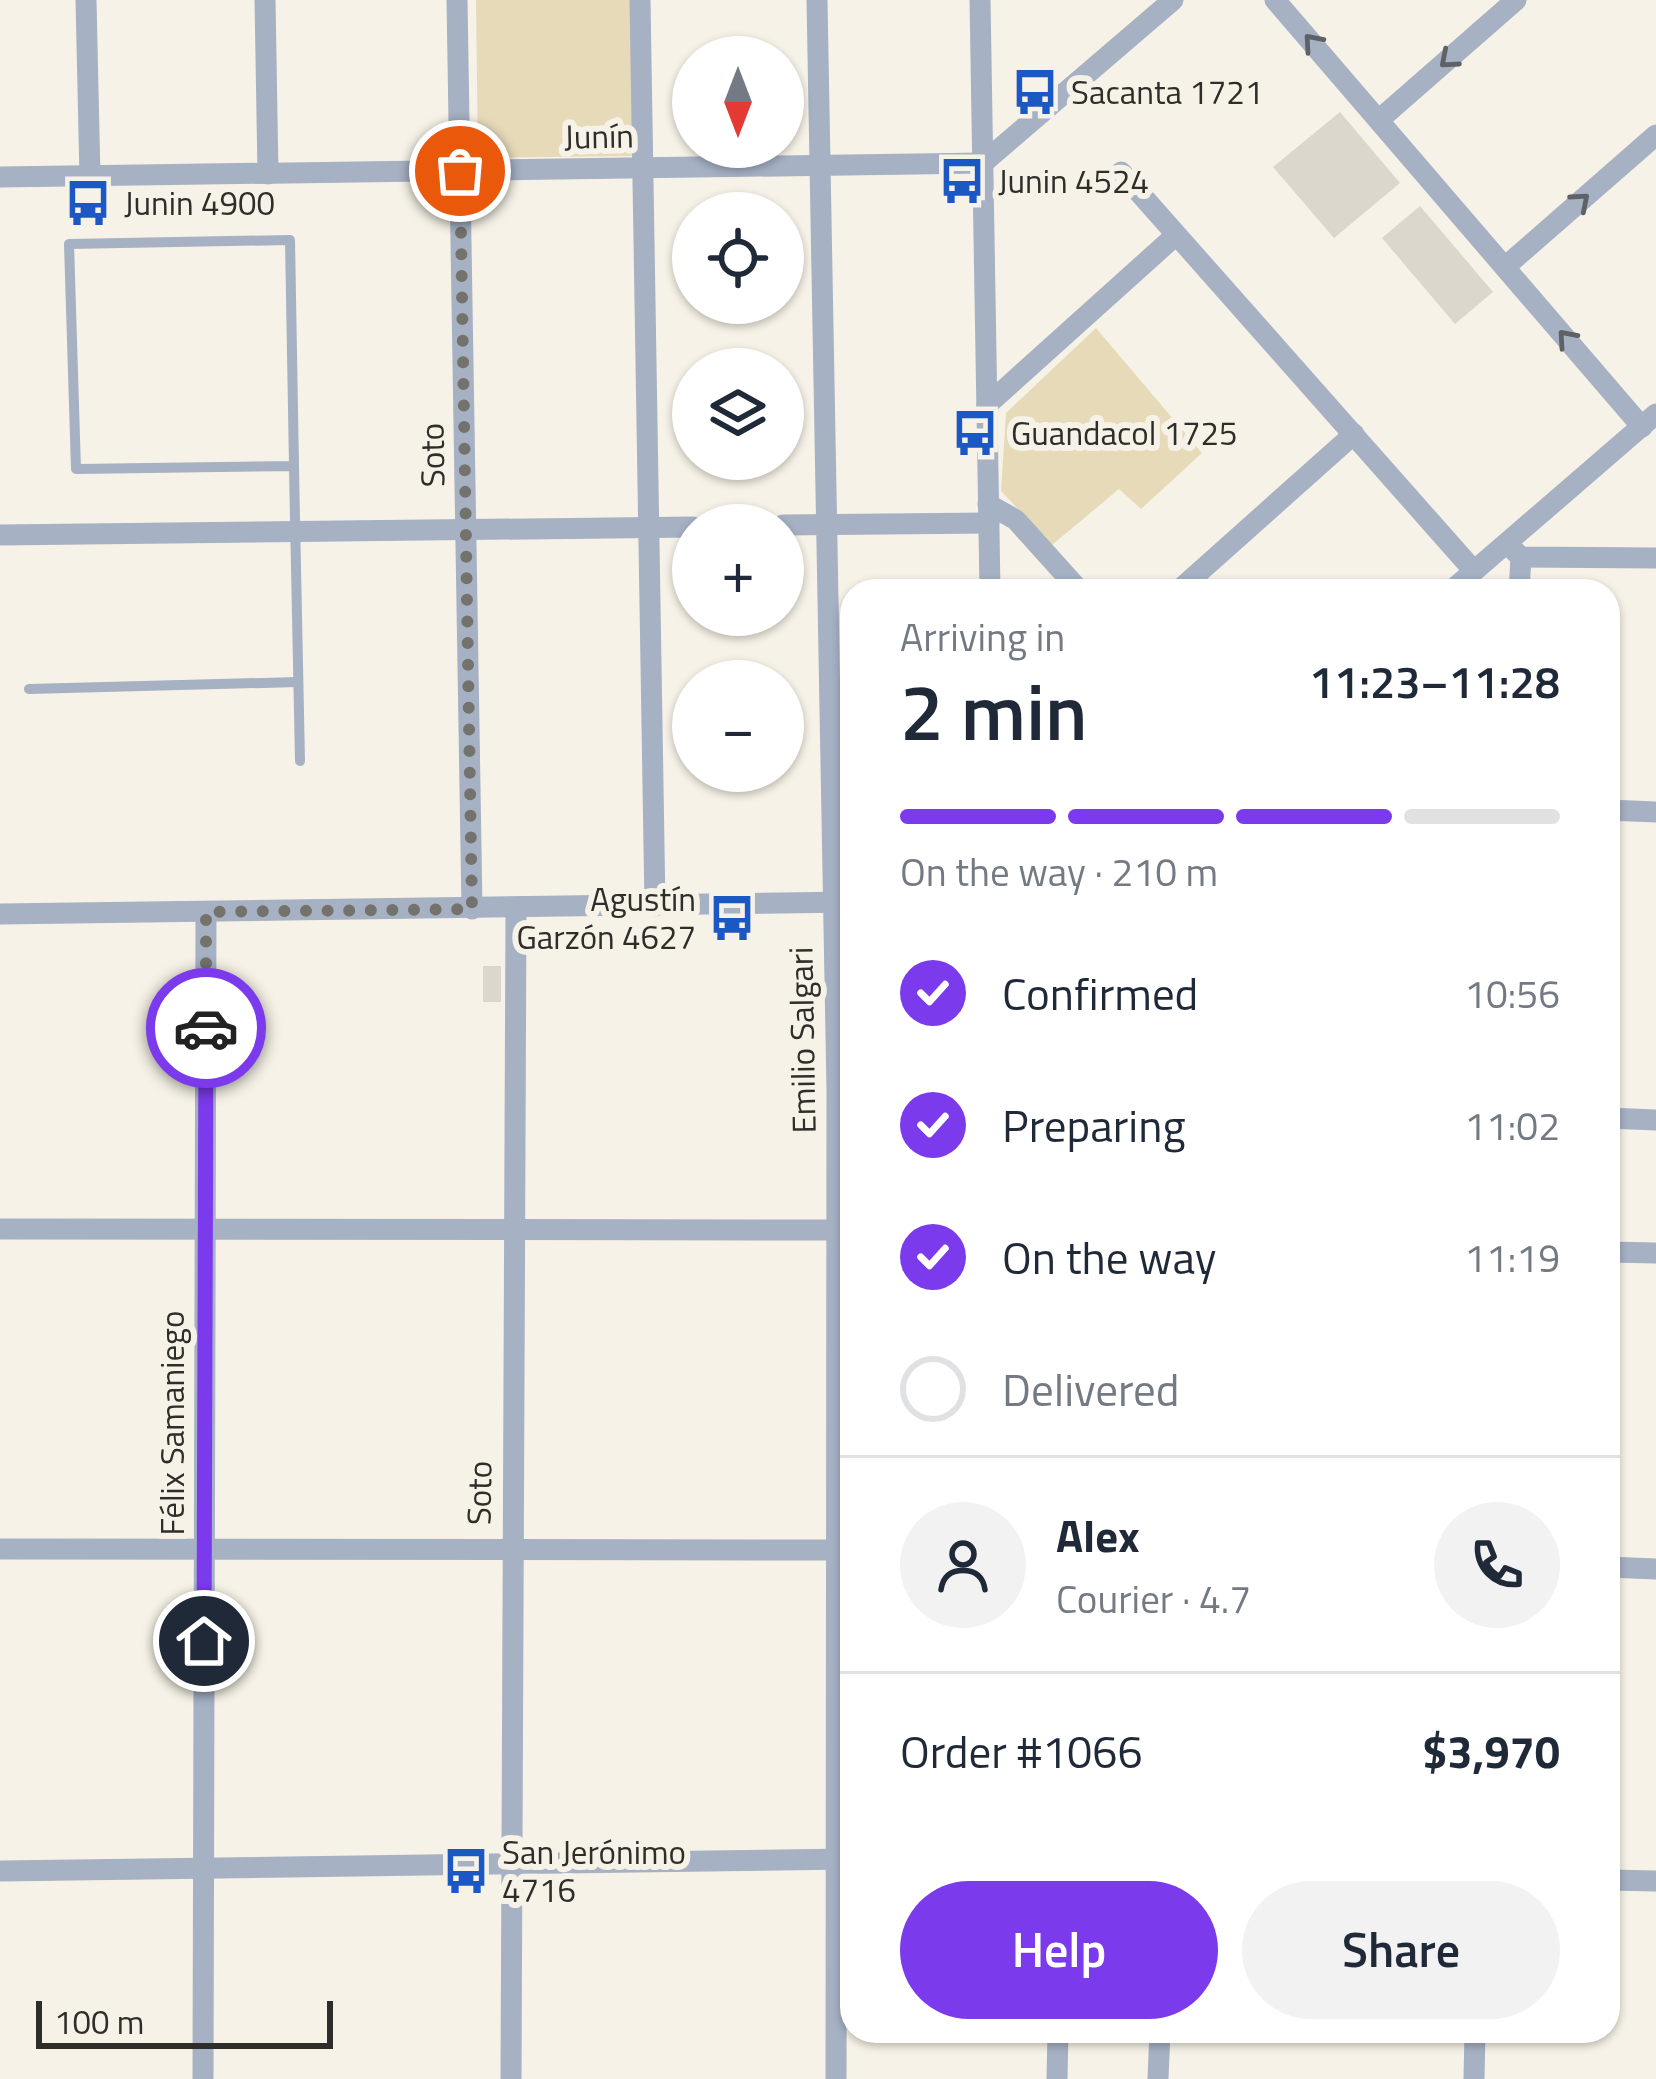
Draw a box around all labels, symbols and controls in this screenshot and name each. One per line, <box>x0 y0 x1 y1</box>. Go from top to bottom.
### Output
one-way arrow <box>1305 34 1326 56</box>
north arrow <box>672 36 804 168</box>
map controls <box>672 36 804 792</box>
one-way arrow <box>1440 45 1462 67</box>
bus stop icon: Sacanta 1721 <box>1010 67 1060 117</box>
place label: Sacanta 1721 <box>1071 67 1263 117</box>
street label: Junín <box>564 110 634 162</box>
pin <box>409 120 511 222</box>
icon: bag <box>427 138 493 204</box>
bus stop icon: Junin 4524 <box>937 156 987 206</box>
place label: Junin 4524 <box>998 156 1149 206</box>
bus stop icon: Junin 4900 <box>63 178 113 228</box>
place label: Junin 4900 <box>124 178 275 228</box>
button: locate <box>672 192 804 324</box>
one-way arrow <box>1567 194 1588 215</box>
one-way arrow <box>1558 330 1580 352</box>
button: layers <box>672 348 804 480</box>
bus stop icon: Guandacol 1725 <box>950 408 1000 458</box>
place label: Guandacol 1725 <box>1011 408 1238 458</box>
street label: Soto <box>406 422 458 488</box>
button: + <box>672 504 804 636</box>
text: Arriving in <box>900 607 1065 666</box>
text: 11:23–11:28 <box>1309 647 1560 715</box>
text: 2 min <box>900 652 1088 770</box>
button: − <box>672 660 804 792</box>
text: On the way · 210 m <box>900 842 1218 901</box>
place label: Agustín Garzón 4627 <box>516 874 696 962</box>
bus stop icon: Agustín Garzón 4627 <box>707 893 757 943</box>
street label: Emilio Salgari <box>775 946 829 1134</box>
text: Confirmed <box>1002 959 1198 1027</box>
icon: check <box>900 960 966 1026</box>
text: 10:56 <box>1464 964 1560 1023</box>
courier <box>146 968 266 1088</box>
icon: car <box>173 995 239 1061</box>
text: Preparing <box>1002 1091 1186 1159</box>
icon: check <box>900 1092 966 1158</box>
text: 11:02 <box>1464 1096 1560 1155</box>
text: On the way <box>1002 1223 1216 1291</box>
icon: check <box>900 1224 966 1290</box>
text: 11:19 <box>1464 1228 1560 1287</box>
street label: Félix Samaniego <box>147 1311 197 1536</box>
text: Delivered <box>1002 1355 1180 1423</box>
street label: Soto <box>453 1460 505 1526</box>
text: Alex <box>1056 1501 1140 1569</box>
button: person <box>900 1502 1026 1628</box>
button: phone <box>1434 1502 1560 1628</box>
text: Courier · 4.7 <box>1056 1569 1251 1628</box>
pin <box>153 1590 255 1692</box>
icon: home <box>171 1608 237 1674</box>
text: Order #1066 <box>900 1717 1143 1785</box>
text: $3,970 <box>1422 1717 1560 1785</box>
place label: San Jerónimo 4716 <box>502 1827 686 1915</box>
bus stop icon: San Jerónimo 4716 <box>441 1846 491 1896</box>
button: Help <box>900 1881 1218 2019</box>
button: Share <box>1242 1881 1560 2019</box>
scale bar <box>36 1995 333 2048</box>
text: 100 m <box>54 1997 144 2047</box>

